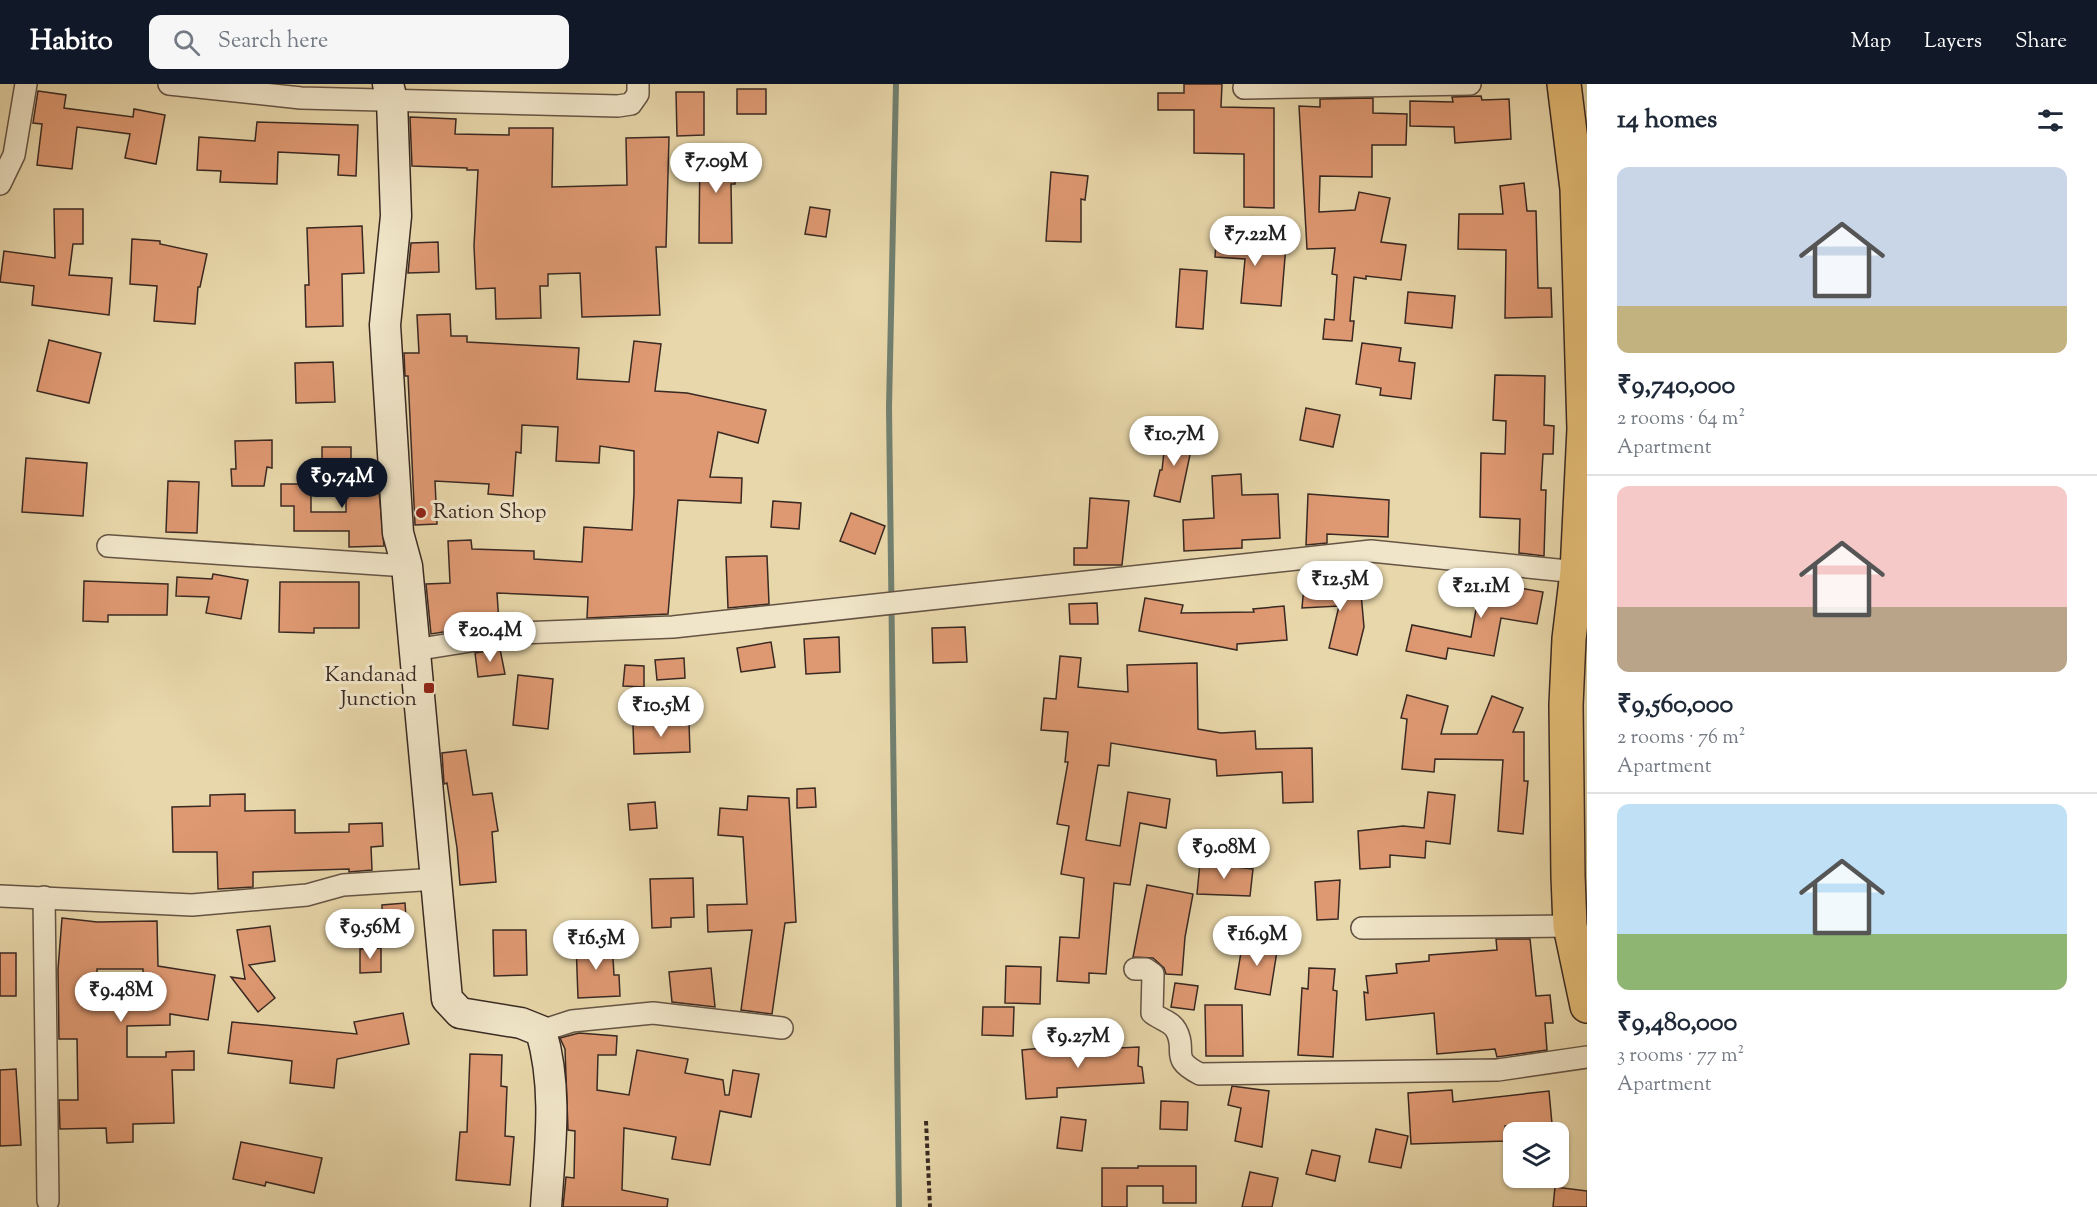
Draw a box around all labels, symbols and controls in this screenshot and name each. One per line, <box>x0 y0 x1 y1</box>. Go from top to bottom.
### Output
search box <box>149 15 569 69</box>
text: Habito <box>30 22 113 62</box>
icon: search <box>170 26 203 59</box>
text: Search here <box>218 26 328 58</box>
text: Map <box>1851 27 1891 57</box>
text: Layers <box>1924 27 1982 57</box>
text: Share <box>2015 27 2067 57</box>
text: 14 homes <box>1617 102 1717 139</box>
icon: filters <box>2034 104 2067 137</box>
pin: ₹7.09M <box>667 143 765 194</box>
text: ₹7.09M <box>684 148 748 177</box>
icon: home <box>1788 206 1896 314</box>
pin: ₹7.22M <box>1206 216 1304 267</box>
text: ₹7.22M <box>1224 221 1286 250</box>
text: ₹9,740,000 <box>1617 368 1735 405</box>
text: 2 rooms · 64 m² <box>1617 405 1745 434</box>
pin: ₹10.7M <box>1125 416 1223 467</box>
text: ₹10.7M <box>1143 421 1205 450</box>
text: Apartment <box>1617 434 1712 463</box>
pin: ₹9.74M <box>293 458 391 509</box>
text: ₹9.74M <box>310 463 374 492</box>
place label: Ration Shop <box>433 498 547 528</box>
marker: Ration Shop <box>414 506 428 520</box>
icon: home <box>1788 525 1896 633</box>
pin: ₹12.5M <box>1291 561 1389 612</box>
text: ₹12.5M <box>1311 566 1369 595</box>
pin: ₹21.1M <box>1432 568 1530 619</box>
text: ₹21.1M <box>1452 573 1510 602</box>
pin: ₹20.4M <box>441 612 539 663</box>
text: ₹20.4M <box>458 617 522 646</box>
place label: Kandanad Junction <box>325 661 417 715</box>
marker: Kandanad Junction <box>422 681 436 695</box>
pin: ₹10.5M <box>612 687 710 738</box>
text: ₹9,560,000 <box>1617 687 1733 724</box>
text: ₹10.5M <box>632 692 690 721</box>
text: 2 rooms · 76 m² <box>1617 724 1745 753</box>
text: Apartment <box>1617 753 1712 782</box>
pin: ₹9.08M <box>1175 829 1273 880</box>
text: ₹9.08M <box>1192 834 1256 863</box>
icon: home <box>1788 843 1896 951</box>
pin: ₹9.56M <box>321 909 419 960</box>
text: ₹9.56M <box>339 914 401 943</box>
pin: ₹16.9M <box>1208 916 1306 967</box>
pin: ₹16.5M <box>547 920 645 971</box>
text: ₹16.9M <box>1227 921 1287 950</box>
text: ₹16.5M <box>567 925 625 954</box>
pin: ₹9.48M <box>72 972 170 1023</box>
text: ₹9.48M <box>89 977 153 1006</box>
text: ₹9,480,000 <box>1617 1005 1737 1042</box>
pin: ₹9.27M <box>1029 1018 1127 1069</box>
text: ₹9.27M <box>1046 1023 1110 1052</box>
text: 3 rooms · 77 m² <box>1617 1042 1744 1071</box>
text: Apartment <box>1617 1071 1712 1100</box>
map controls <box>1503 1122 1569 1188</box>
button: layers <box>1503 1122 1569 1188</box>

